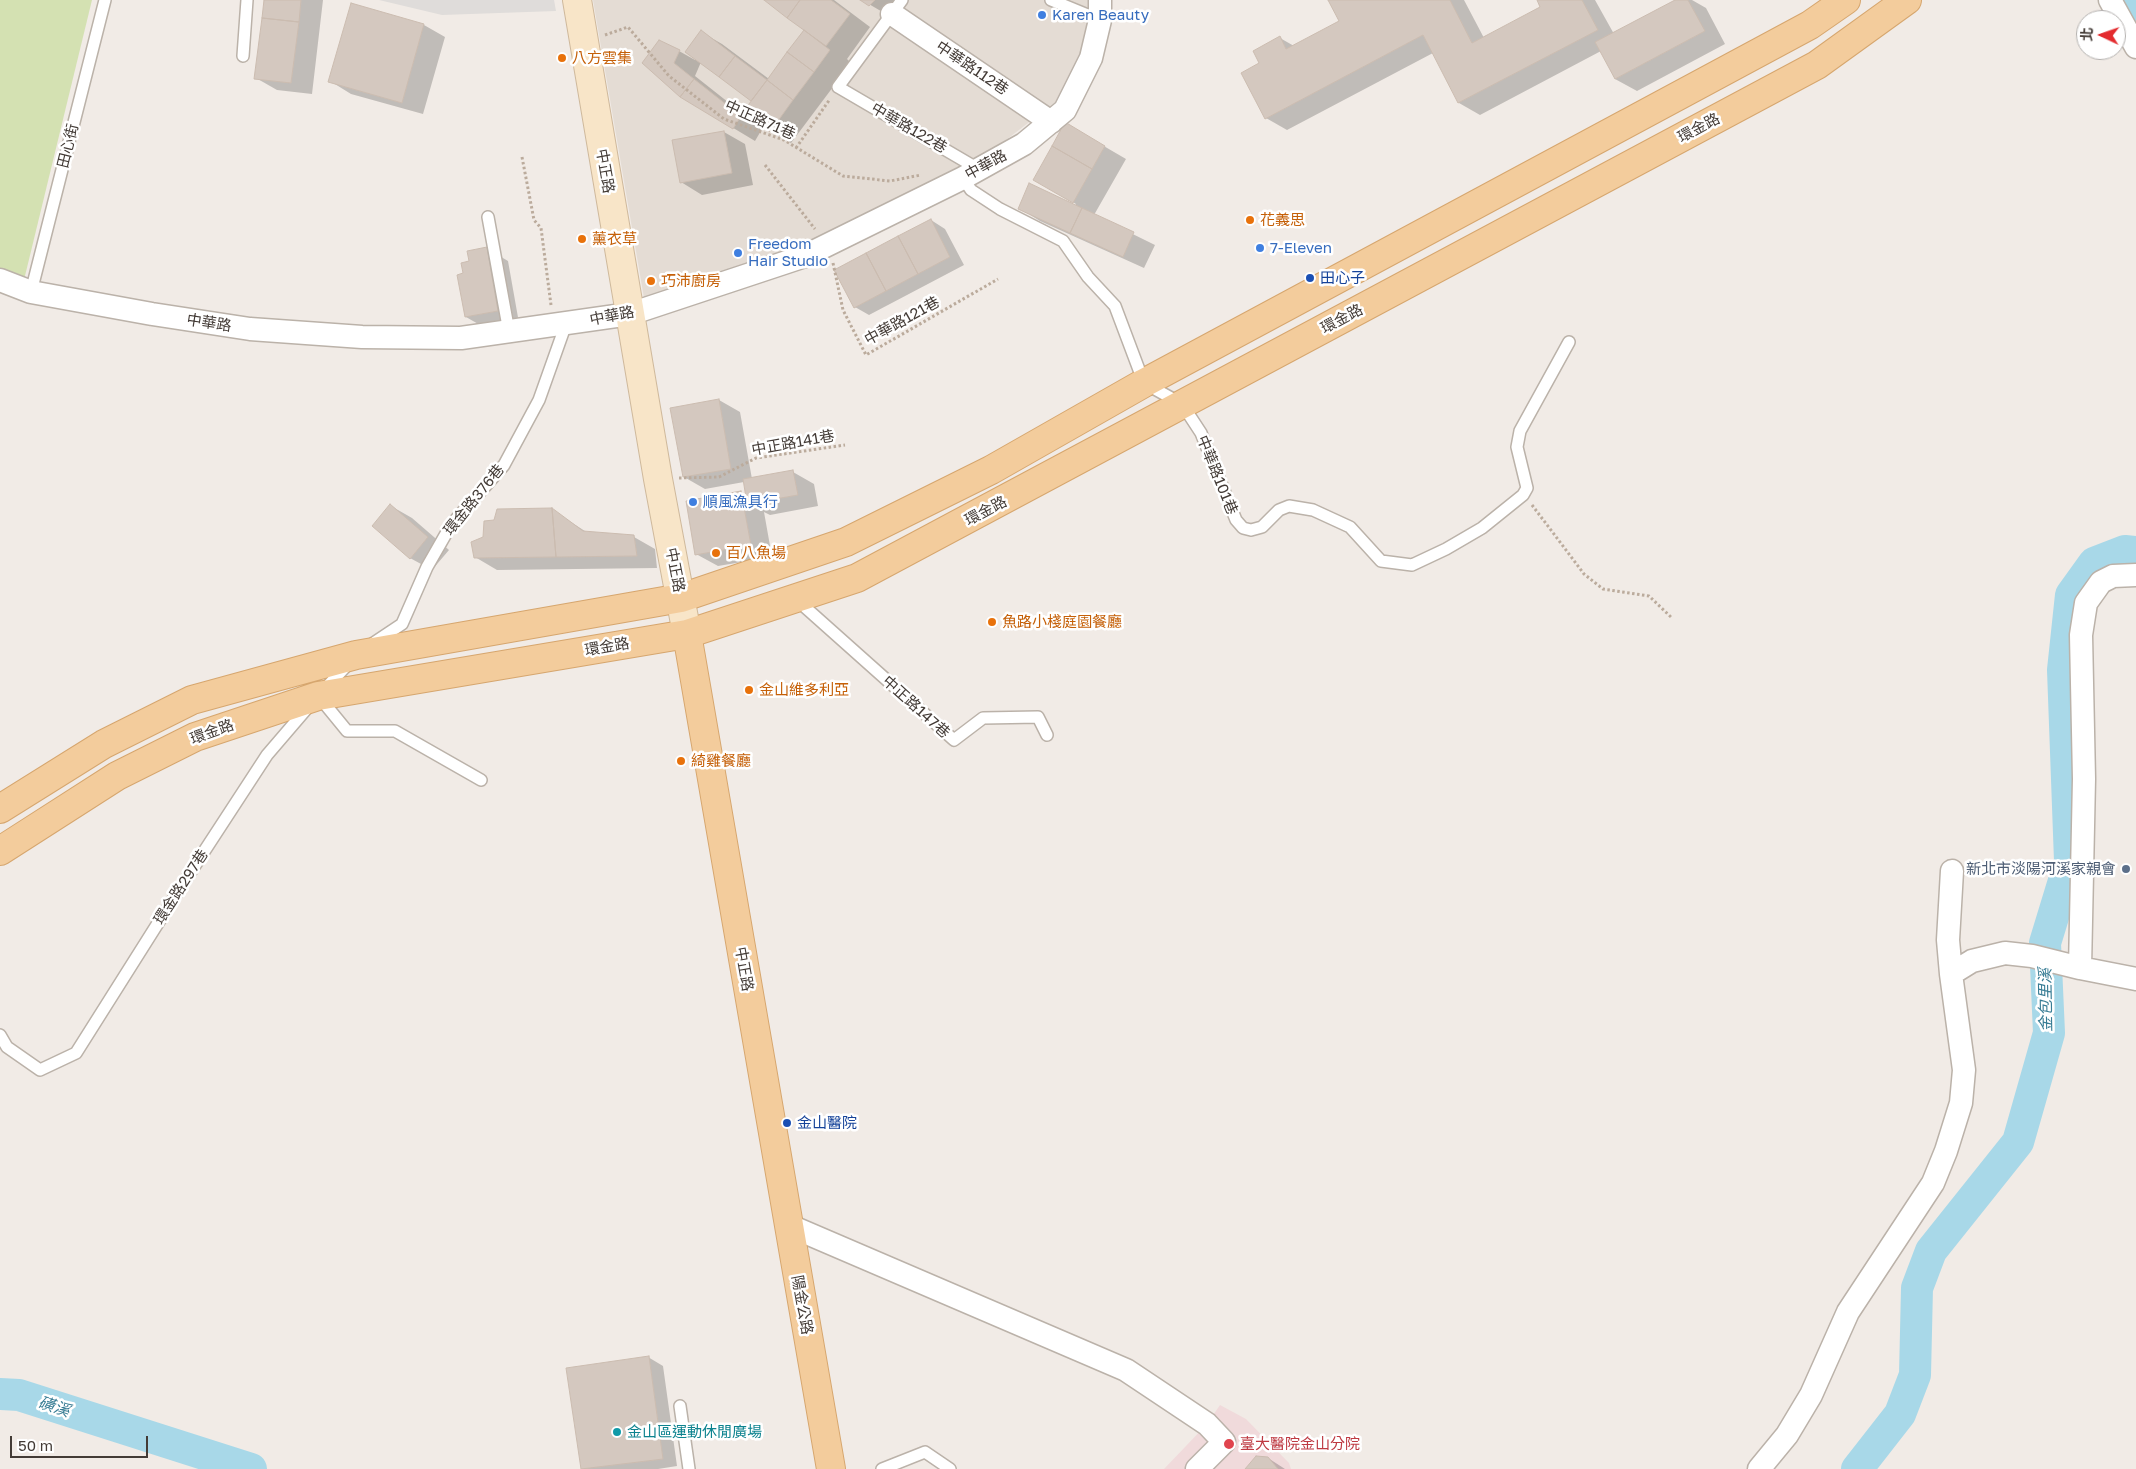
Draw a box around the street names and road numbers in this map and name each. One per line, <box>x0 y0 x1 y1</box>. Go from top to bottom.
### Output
street label: 中華路112巷 <box>932 37 1012 99</box>
street label: 中正路71巷 <box>722 96 798 144</box>
street label: 中華路122巷 <box>868 99 950 157</box>
street label: 環金路 <box>1675 109 1723 147</box>
street label: 田心街 <box>54 122 82 170</box>
street label: 中華路 <box>962 146 1010 184</box>
street label: 中正路 <box>592 147 618 195</box>
street label: 中華路121巷 <box>861 293 943 349</box>
street label: 環金路 <box>1318 300 1366 338</box>
street label: 中華路 <box>588 303 636 329</box>
street label: 中華路 <box>185 311 233 335</box>
street label: 中正路141巷 <box>750 427 836 459</box>
street label: 中華路101巷 <box>1193 433 1241 517</box>
street label: 環金路376巷 <box>440 461 508 539</box>
street label: 環金路 <box>962 492 1010 530</box>
street label: 中正路 <box>662 546 688 594</box>
street label: 環金路 <box>583 634 631 660</box>
street label: 中正路147巷 <box>879 672 953 742</box>
street label: 環金路 <box>188 716 236 748</box>
street label: 環金路297巷 <box>150 846 212 928</box>
street label: 中正路 <box>731 945 757 993</box>
street label: 陽金公路 <box>788 1274 816 1336</box>

